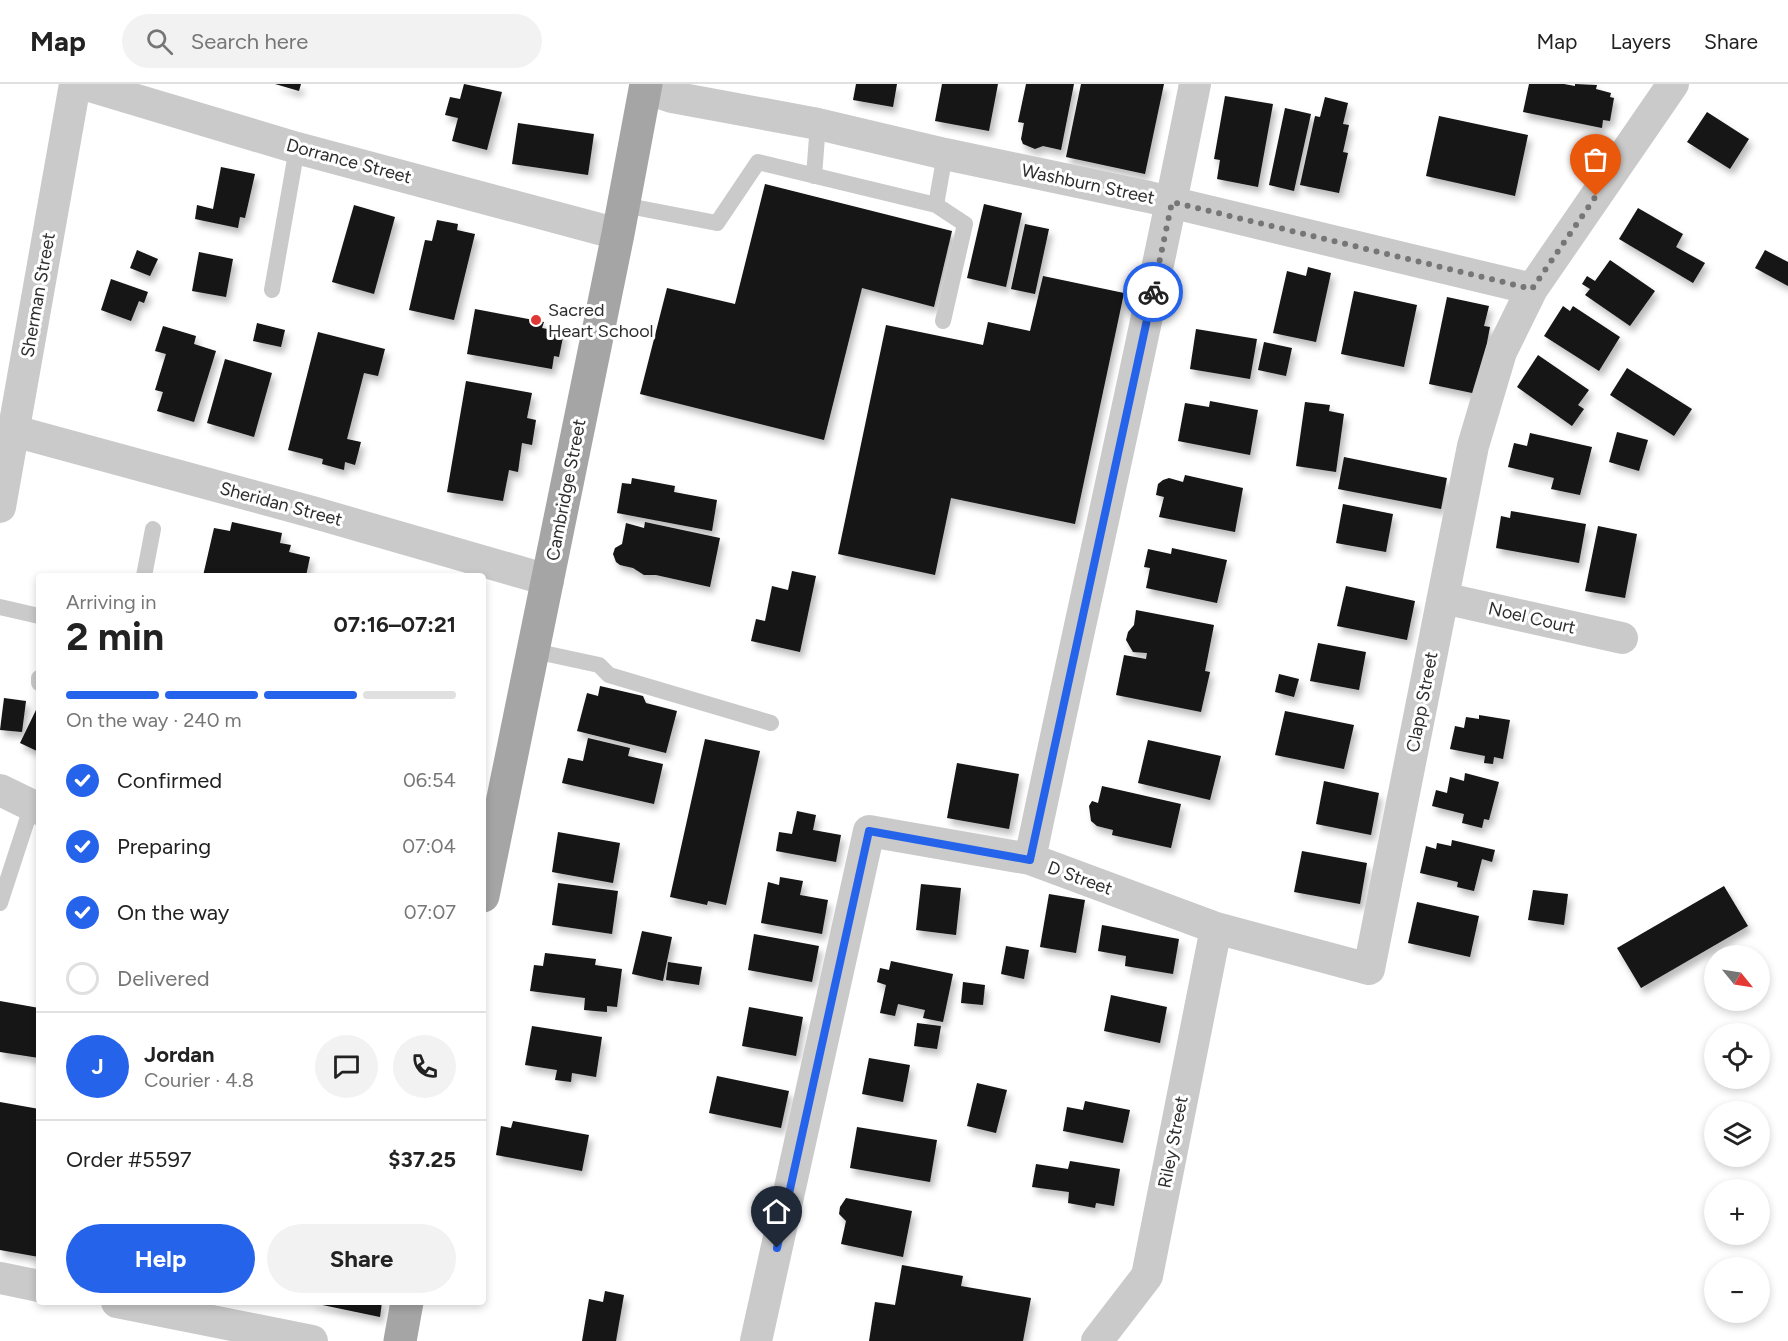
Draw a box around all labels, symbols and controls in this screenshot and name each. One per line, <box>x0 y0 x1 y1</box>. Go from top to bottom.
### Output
search box <box>122 14 542 68</box>
text: Map <box>30 24 86 58</box>
icon: search <box>143 25 176 58</box>
text: Search here <box>191 28 308 55</box>
text: Map <box>1537 29 1577 54</box>
text: Layers <box>1610 29 1671 54</box>
text: Share <box>1704 29 1758 54</box>
street label: Dorrance Street <box>284 134 414 188</box>
pin <box>1570 134 1621 196</box>
icon: bag <box>1579 143 1612 176</box>
street label: Washburn Street <box>1019 159 1157 209</box>
street label: Sherman Street <box>16 231 60 359</box>
courier <box>1123 262 1183 322</box>
icon: bike <box>1137 276 1170 309</box>
place label: Sacred Heart School <box>548 299 654 342</box>
marker: Sacred Heart School <box>529 313 543 327</box>
street label: Cambridge Street <box>541 417 591 563</box>
street label: Sheridan Street <box>217 477 345 531</box>
text: Arriving in <box>66 590 156 614</box>
street label: Noel Court <box>1486 597 1578 639</box>
text: 07:16–07:21 <box>334 611 456 638</box>
text: 2 min <box>66 613 164 660</box>
street label: Clapp Street <box>1401 650 1443 754</box>
text: On the way · 240 m <box>66 708 242 732</box>
icon: check <box>66 764 99 797</box>
text: Confirmed <box>117 767 222 794</box>
text: 06:54 <box>403 768 456 792</box>
icon: check <box>66 830 99 863</box>
text: Preparing <box>117 833 211 860</box>
text: 07:04 <box>402 834 456 858</box>
street label: D Street <box>1045 856 1116 900</box>
icon: check <box>66 896 99 929</box>
text: On the way <box>117 899 229 926</box>
text: 07:07 <box>404 900 456 924</box>
north arrow <box>1704 945 1770 1011</box>
map controls <box>1704 945 1770 1323</box>
text: Delivered <box>117 965 210 992</box>
button: locate <box>1704 1023 1770 1089</box>
button: chat <box>315 1035 378 1098</box>
button: phone <box>393 1035 456 1098</box>
text: Jordan <box>144 1041 215 1068</box>
text: J <box>91 1053 104 1080</box>
text: Courier · 4.8 <box>144 1068 254 1092</box>
street label: Riley Street <box>1153 1094 1193 1190</box>
button: layers <box>1704 1101 1770 1167</box>
text: Order #5597 <box>66 1146 192 1173</box>
text: $37.25 <box>388 1146 456 1173</box>
button: + <box>1704 1179 1770 1245</box>
pin <box>751 1186 802 1248</box>
icon: home <box>760 1195 793 1228</box>
button: Help <box>66 1224 255 1293</box>
button: Share <box>267 1224 456 1293</box>
button: − <box>1704 1257 1770 1323</box>

